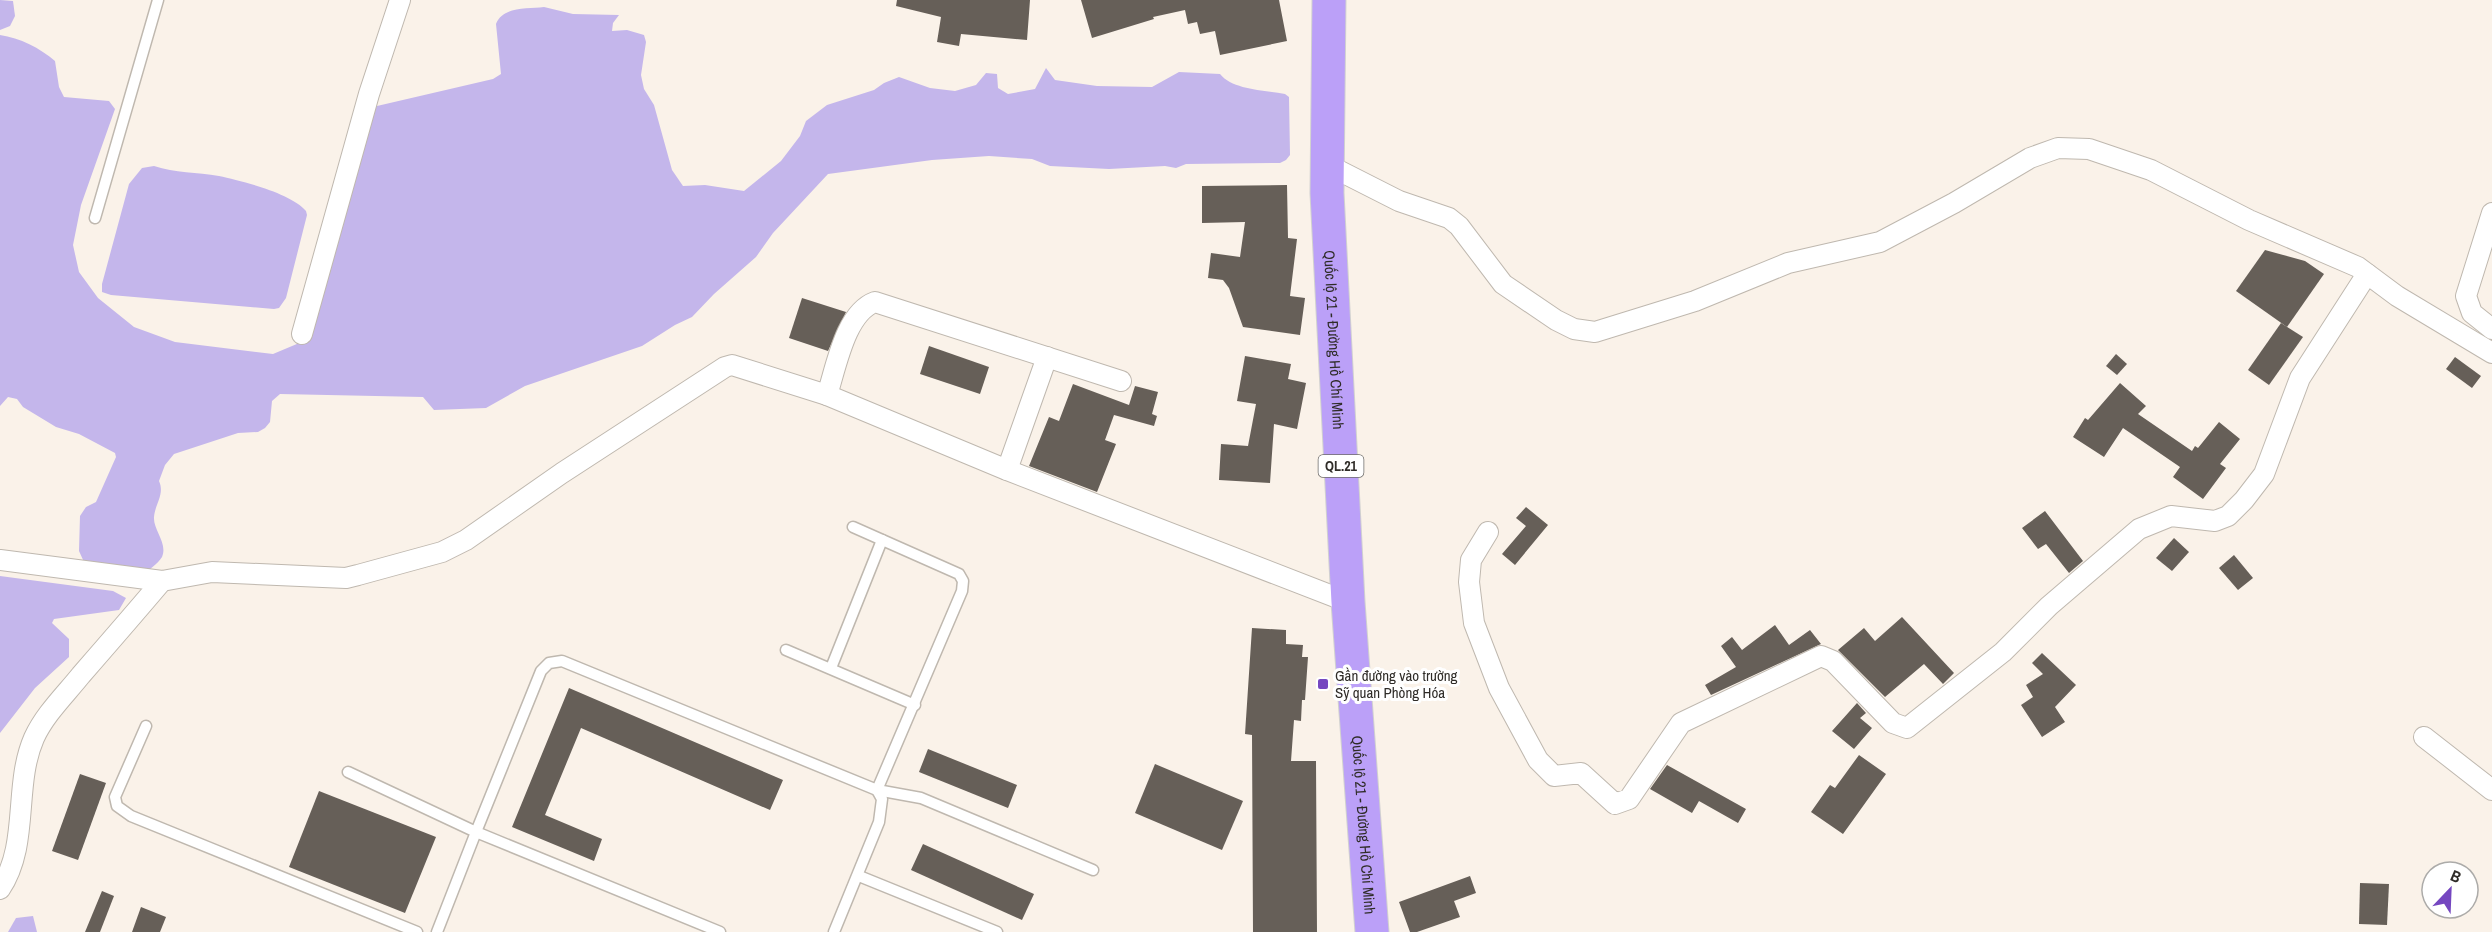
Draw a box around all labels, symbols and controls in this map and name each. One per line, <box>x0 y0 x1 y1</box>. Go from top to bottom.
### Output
street label: Quốc lộ 21 - Đường Hồ Chí Minh <box>1319 250 1350 430</box>
road number: QL.21 <box>1318 455 1364 477</box>
place label: Gần đường vào trường Sỹ quan Phòng Hóa <box>1335 665 1458 703</box>
marker: Gần đường vào trường Sỹ quan Phòng Hóa <box>1316 677 1330 691</box>
street label: Quốc lộ 21 - Đường Hồ Chí Minh <box>1347 735 1381 915</box>
north arrow <box>2420 860 2480 920</box>
text: B <box>2447 864 2465 888</box>

